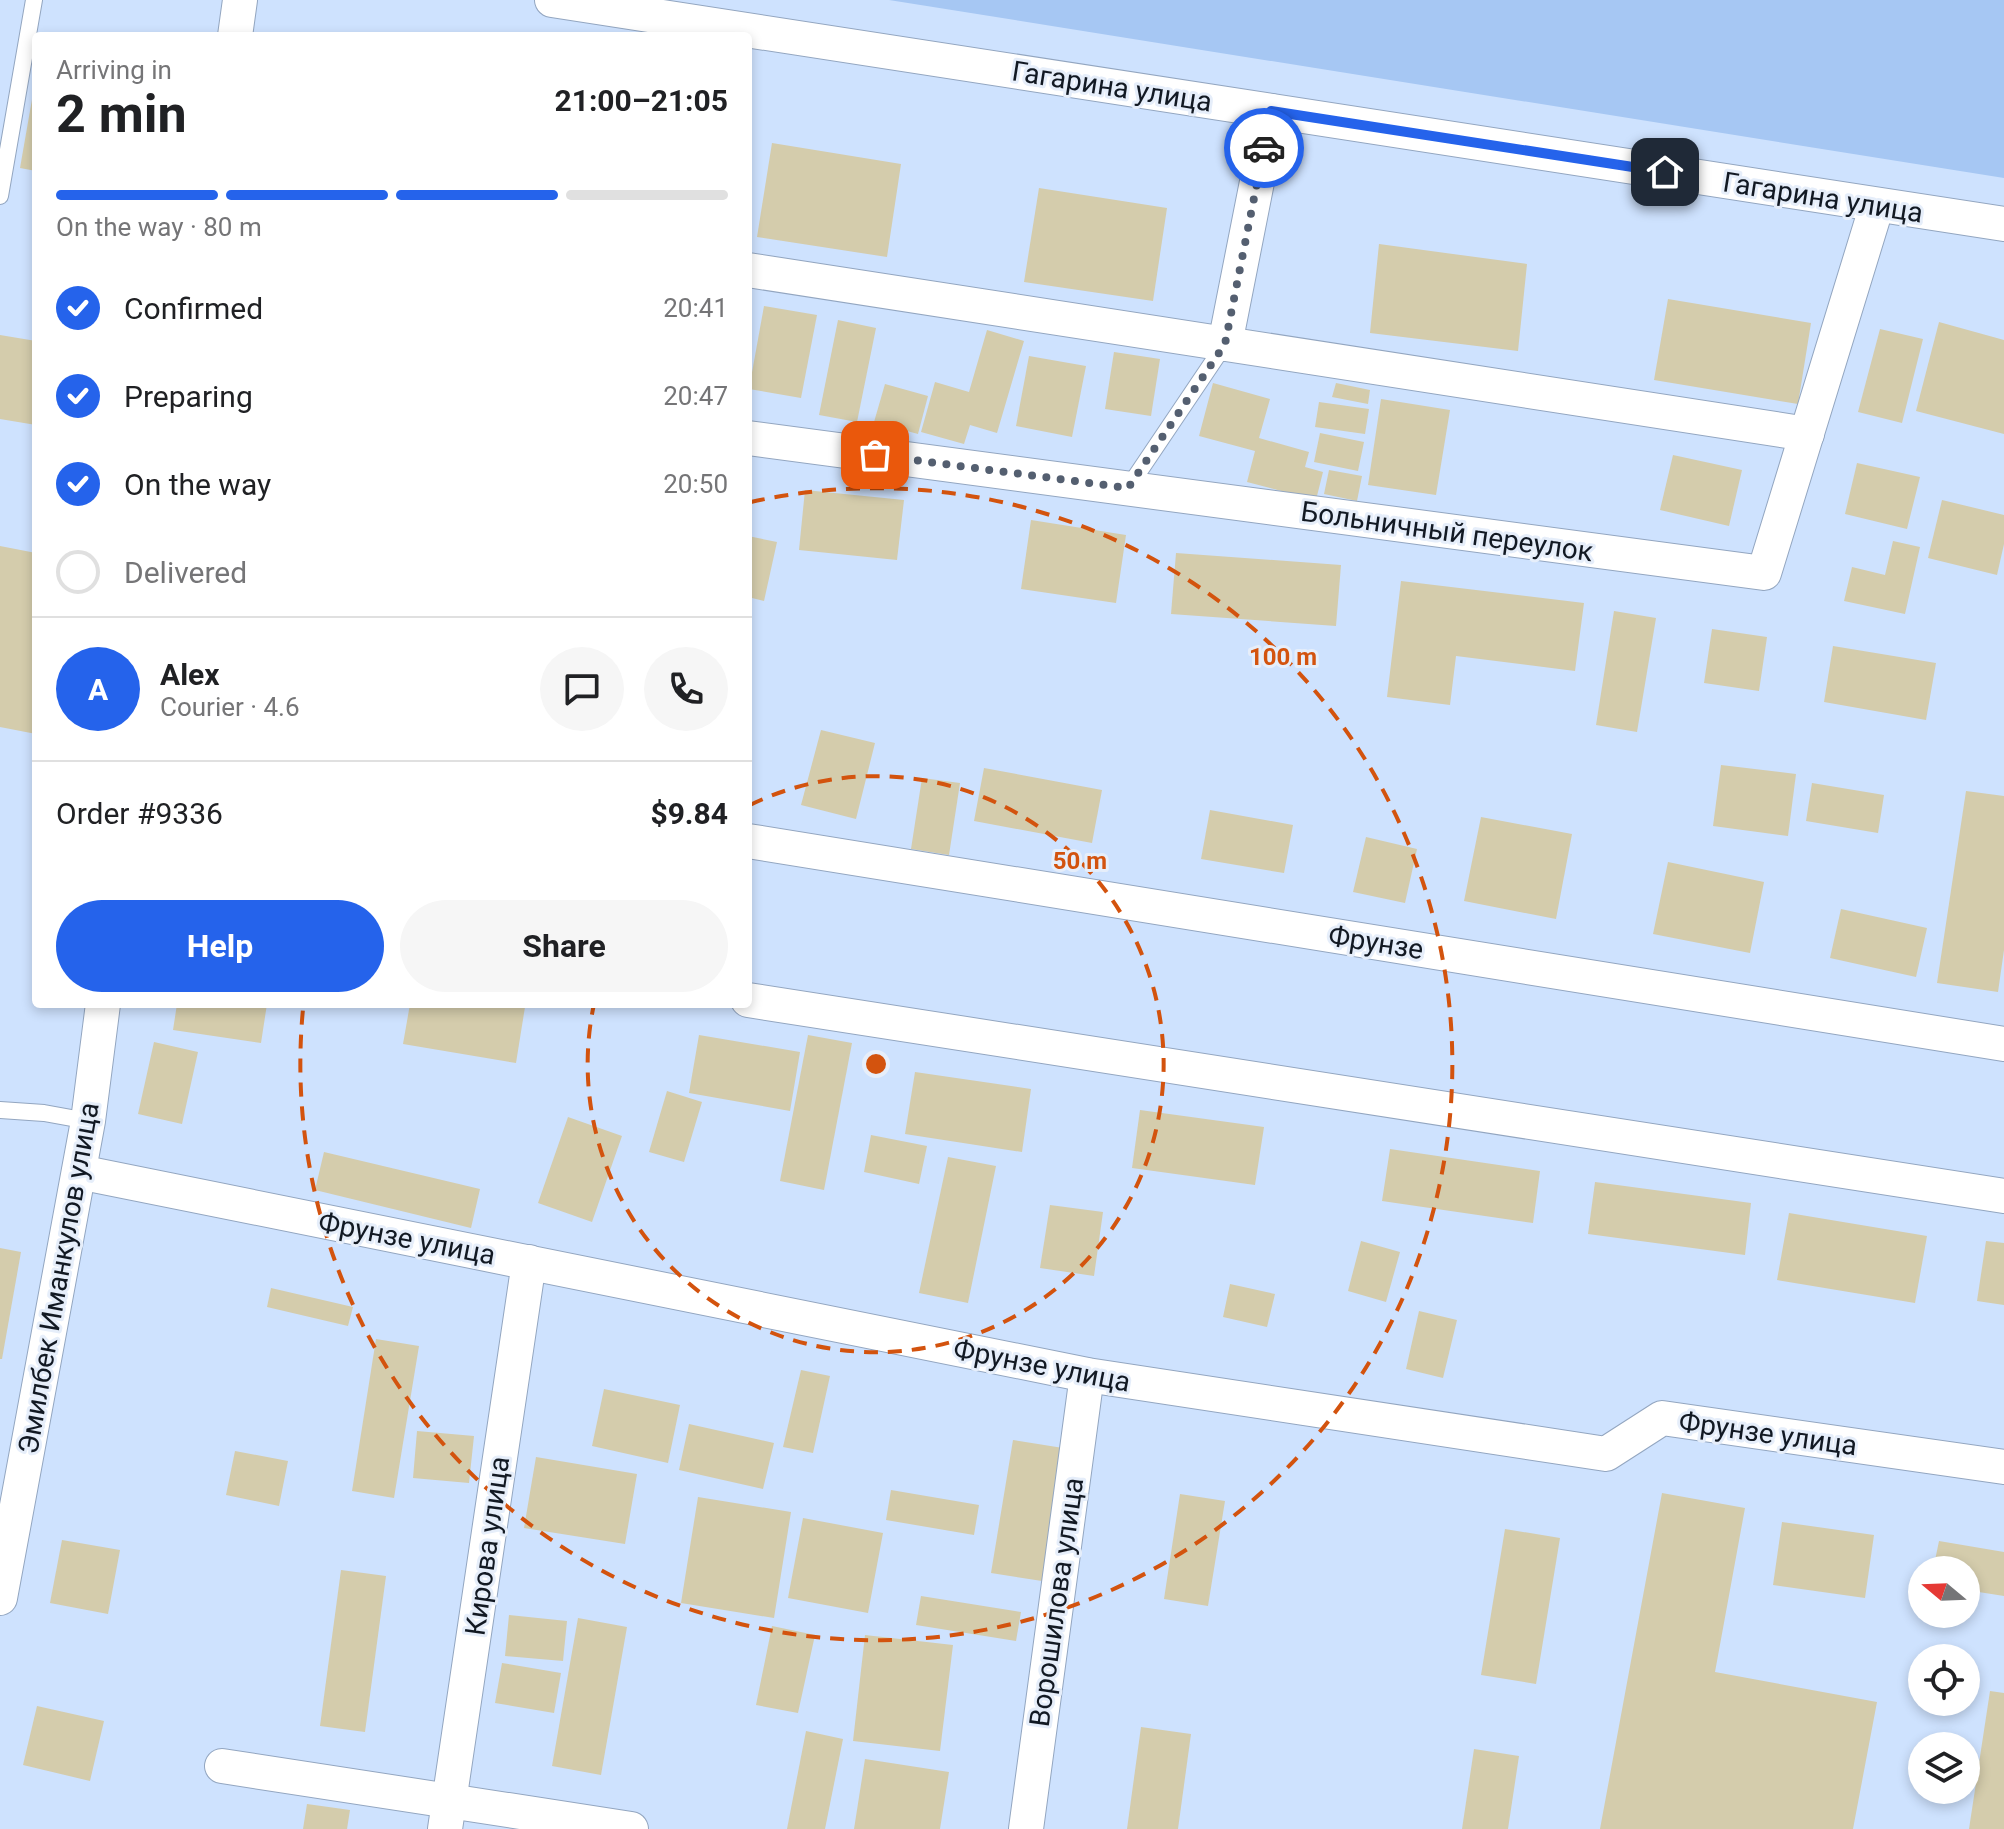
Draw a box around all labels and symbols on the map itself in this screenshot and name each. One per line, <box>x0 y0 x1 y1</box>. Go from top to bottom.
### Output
street label: Гагарина улица <box>1010 54 1214 119</box>
courier <box>1224 108 1304 188</box>
pin <box>1631 138 1699 206</box>
street label: Гагарина улица <box>1721 165 1925 230</box>
pin <box>841 421 909 489</box>
street label: Больничный переулок <box>1299 495 1595 568</box>
text: 100 m <box>1249 643 1317 671</box>
text: 50 m <box>1053 847 1107 875</box>
street label: Фрунзе <box>1326 919 1426 966</box>
centre of rings <box>862 1050 890 1078</box>
street label: Эмилбек Иманкулов улица <box>11 1100 106 1456</box>
street label: Фрунзе улица <box>316 1205 498 1272</box>
street label: Фрунзе улица <box>951 1332 1133 1399</box>
street label: Фрунзе улица <box>1677 1405 1859 1462</box>
street label: Кирова улица <box>459 1454 516 1638</box>
street label: Ворошилова улица <box>1023 1475 1090 1729</box>
north arrow <box>1908 1556 1980 1628</box>

